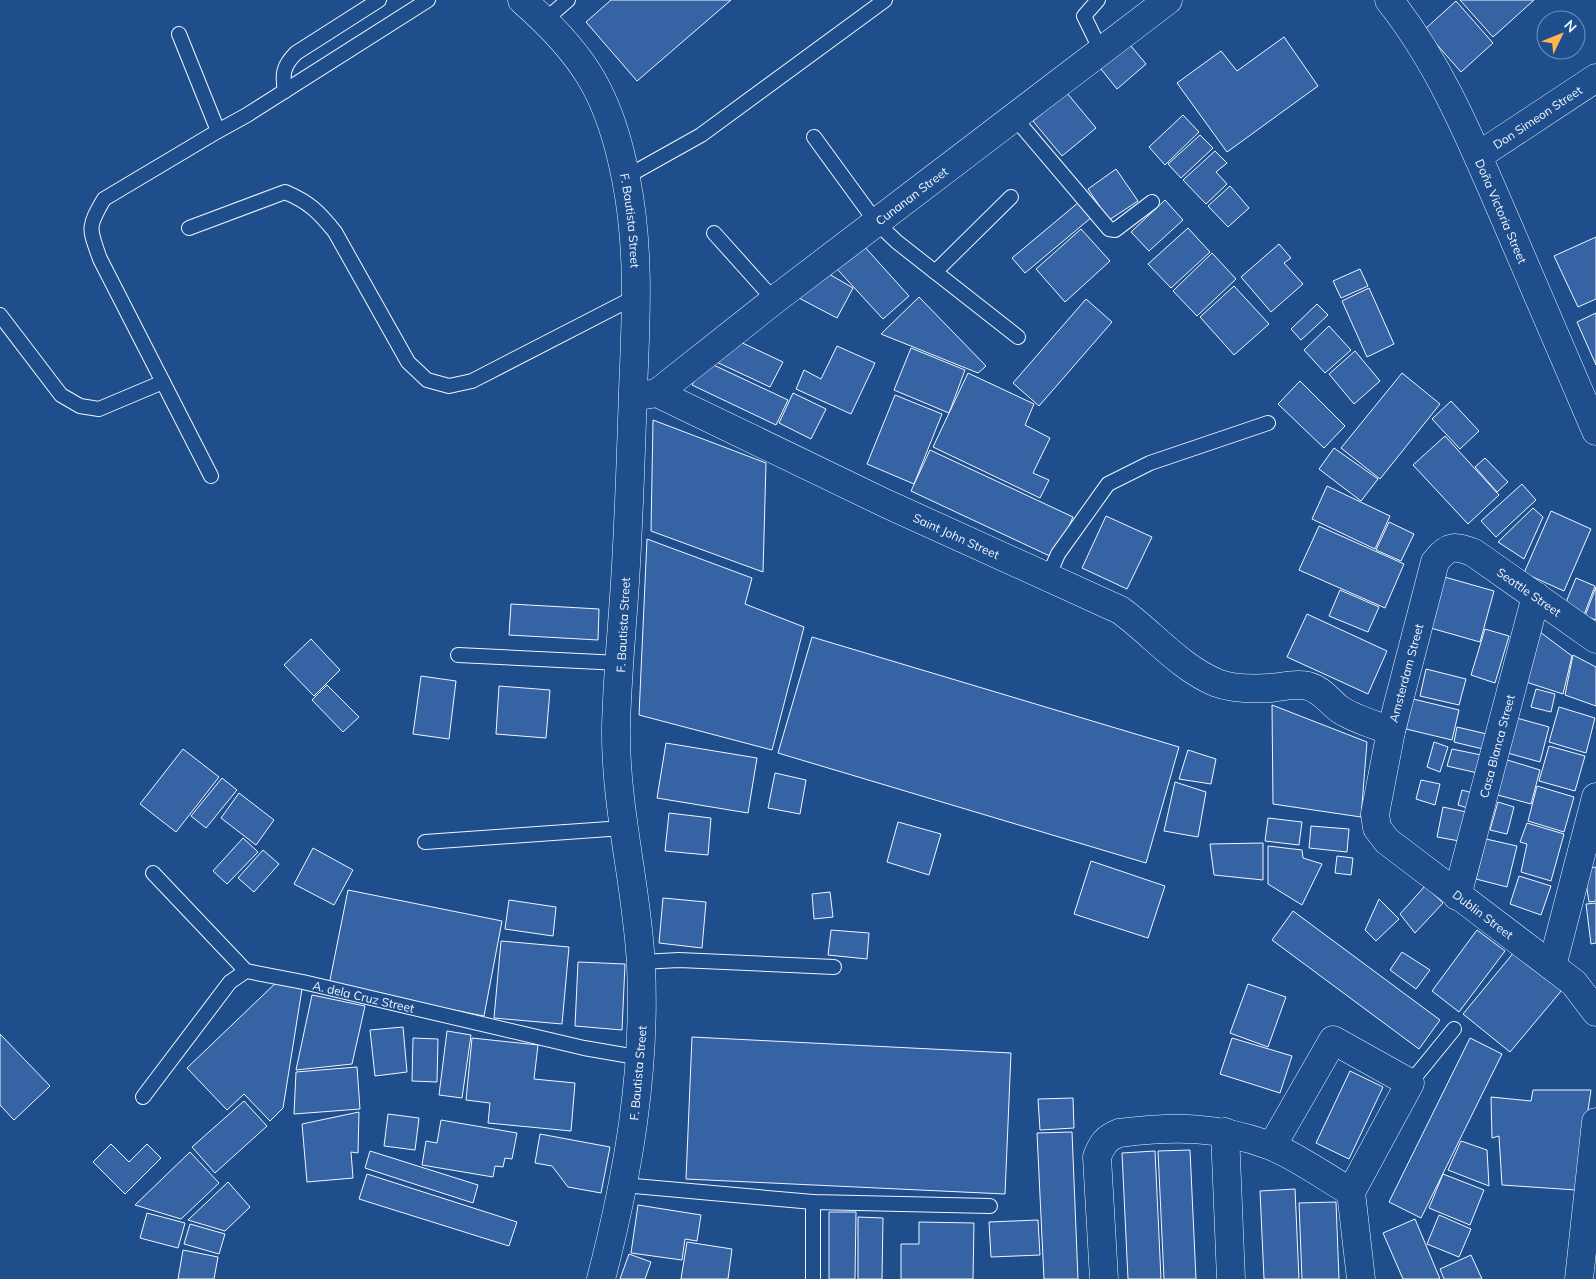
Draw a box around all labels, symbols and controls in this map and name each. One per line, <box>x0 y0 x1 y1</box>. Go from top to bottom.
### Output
north arrow <box>1536 10 1586 60</box>
text: N <box>1560 16 1581 36</box>
street label: Don Simeon Street <box>1490 82 1585 152</box>
street label: Doña Victoria Street <box>1473 157 1531 266</box>
street label: Cunanan Street <box>872 163 950 228</box>
street label: F. Bautista Street <box>618 172 643 268</box>
street label: Saint John Street <box>911 509 1002 562</box>
street label: Seattle Street <box>1494 564 1564 620</box>
street label: F. Bautista Street <box>613 577 633 673</box>
street label: Amsterdam Street <box>1386 622 1426 724</box>
street label: Casa Blanca Street <box>1476 693 1517 799</box>
street label: Dublin Street <box>1450 886 1517 942</box>
street label: A. dela Cruz Street <box>311 977 416 1015</box>
street label: F. Bautista Street <box>626 1025 650 1121</box>

